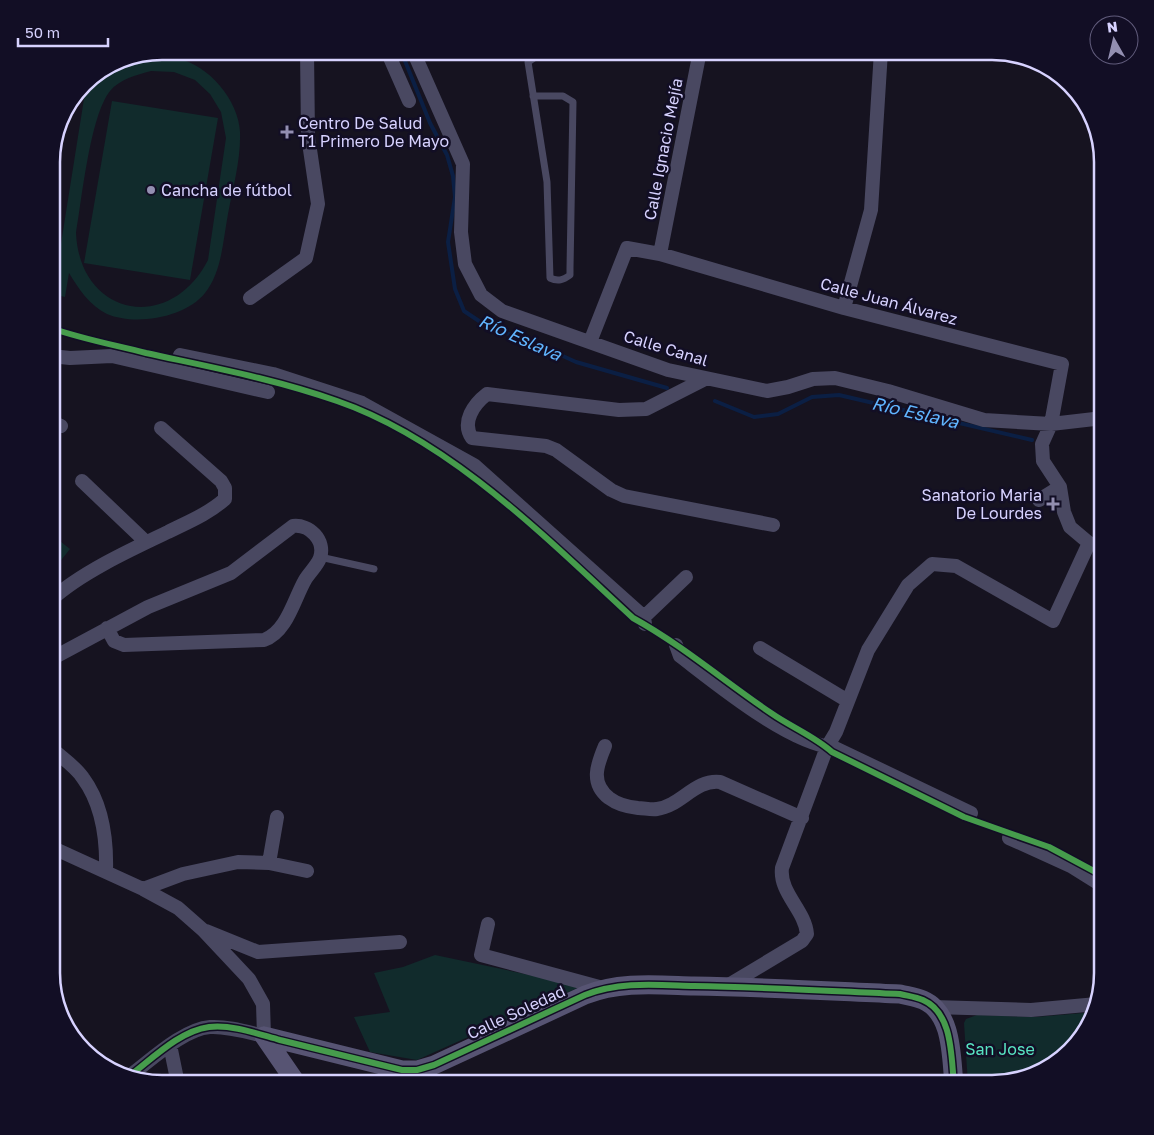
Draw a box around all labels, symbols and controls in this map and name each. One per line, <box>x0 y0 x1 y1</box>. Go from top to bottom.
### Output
scale bar <box>18 15 108 47</box>
north arrow <box>1089 15 1139 65</box>
text: N <box>1106 17 1119 36</box>
text: 50 m <box>25 23 60 41</box>
street label: Calle Ignacio Mejía <box>639 76 687 222</box>
place label: Centro De Salud T1 Primero De Mayo <box>298 113 449 151</box>
marker: Centro De Salud T1 Primero De Mayo <box>280 125 294 139</box>
place label: Cancha de fútbol <box>161 180 292 200</box>
marker: Cancha de fútbol <box>145 184 157 196</box>
street label: Calle Juan Álvarez <box>818 273 960 329</box>
water label: Río Eslava <box>476 309 566 365</box>
street label: Calle Canal <box>621 326 711 370</box>
water label: Río Eslava <box>870 391 961 433</box>
place label: Sanatorio Maria De Lourdes <box>922 485 1042 523</box>
marker: Sanatorio Maria De Lourdes <box>1046 497 1060 511</box>
street label: Calle Soledad <box>464 981 568 1043</box>
park label: San Jose <box>965 1039 1035 1059</box>

